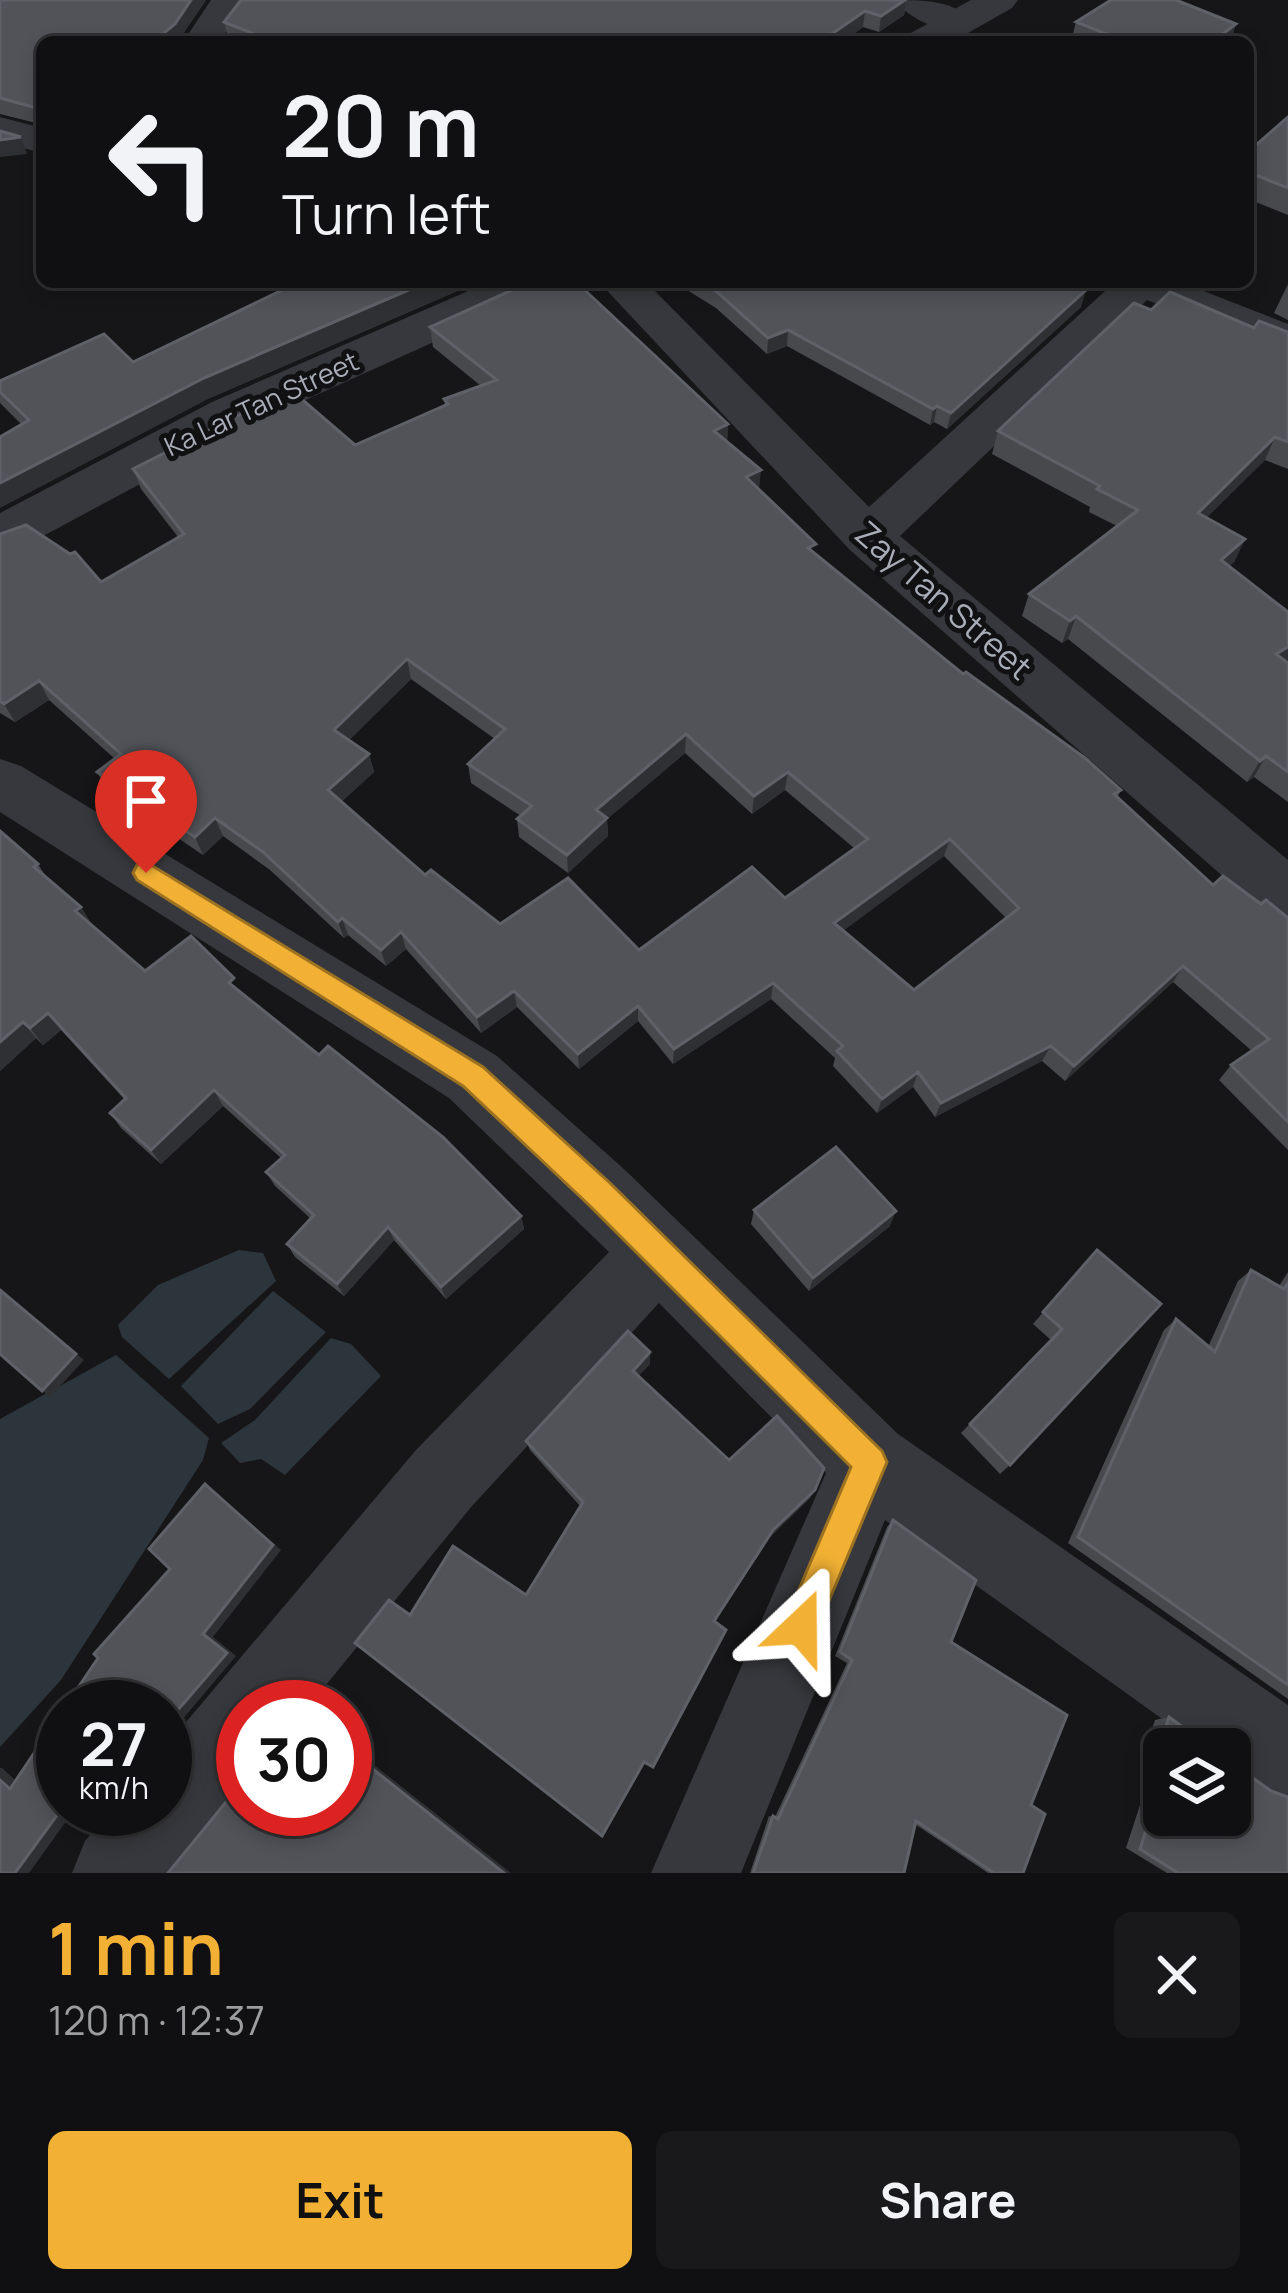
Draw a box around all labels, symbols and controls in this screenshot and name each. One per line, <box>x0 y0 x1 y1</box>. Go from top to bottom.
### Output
text: 20 m <box>282 67 480 182</box>
icon: left <box>84 84 240 240</box>
text: Turn left <box>282 176 491 250</box>
street label: Ka Lar Tan Street <box>158 342 364 464</box>
street label: Zay Tan Street <box>846 511 1042 689</box>
pin <box>95 750 197 873</box>
icon: arrive <box>113 768 179 834</box>
position arrow <box>738 1564 864 1690</box>
speed limit sign: 30 <box>216 1680 372 1836</box>
text: 27 <box>80 1702 148 1784</box>
map controls <box>1143 1728 1251 1836</box>
button: layers <box>1143 1728 1251 1836</box>
text: km/h <box>79 1767 149 1808</box>
text: 1 min <box>48 1898 224 1997</box>
button: close <box>1114 1912 1240 2038</box>
text: 120 m · 12:37 <box>48 1993 265 2047</box>
button: Exit <box>48 2131 632 2269</box>
button: Share <box>656 2131 1240 2269</box>

